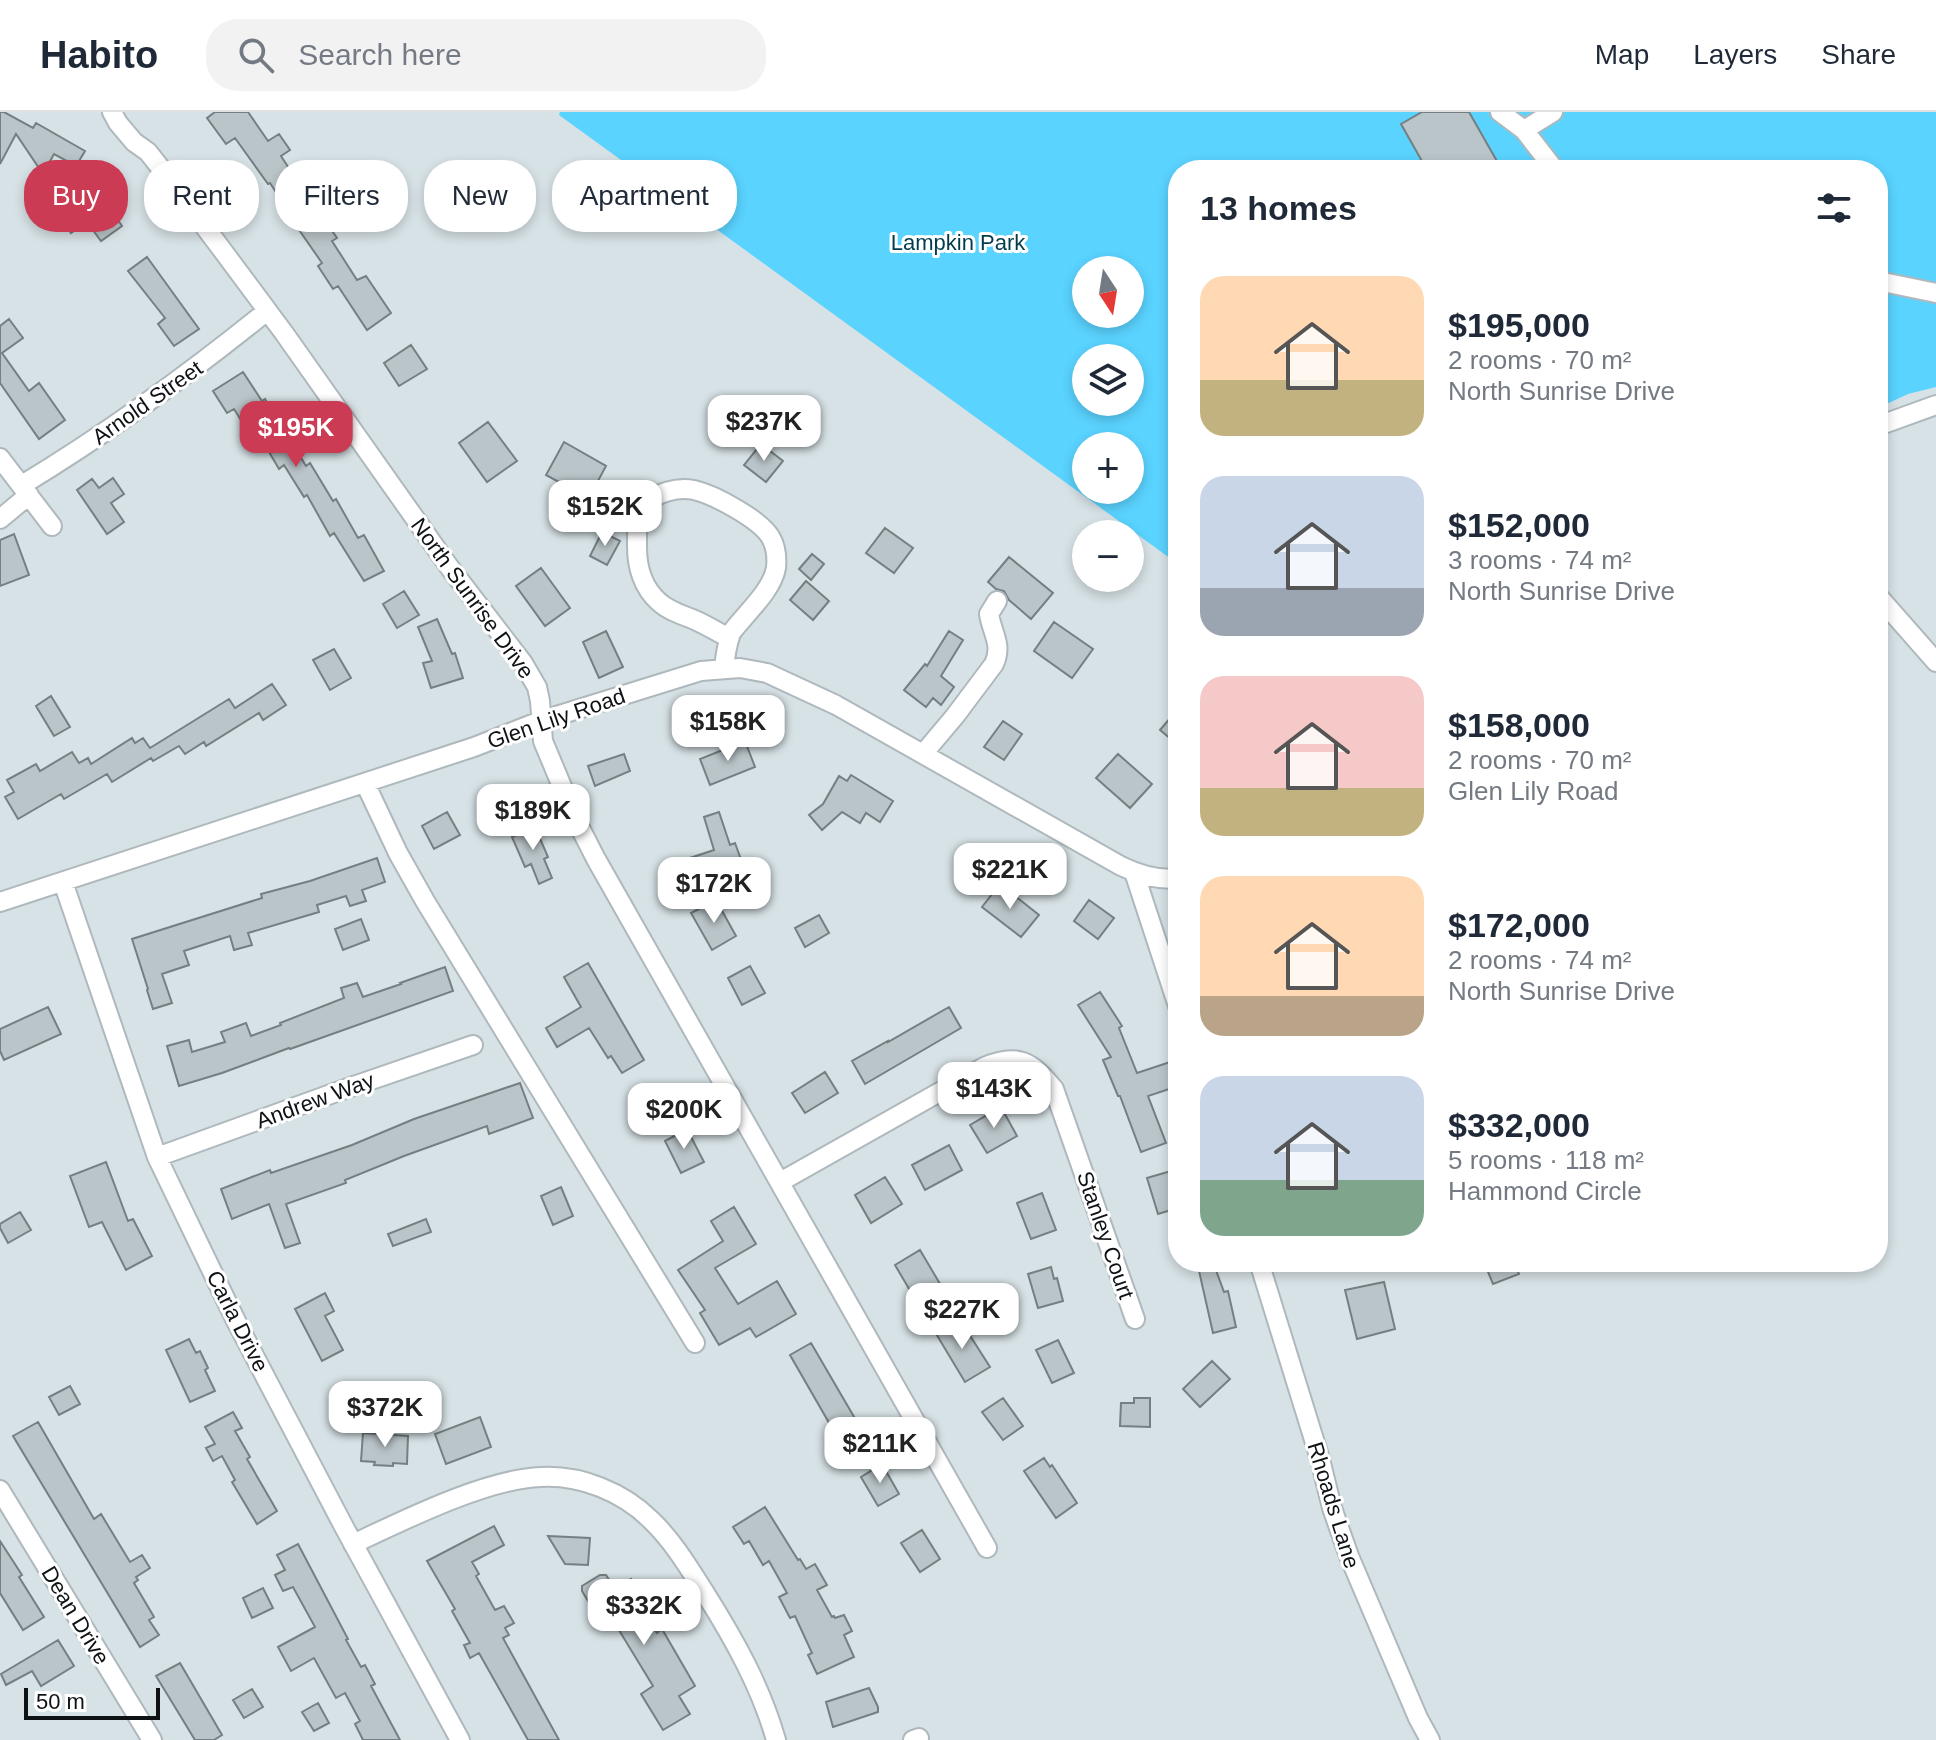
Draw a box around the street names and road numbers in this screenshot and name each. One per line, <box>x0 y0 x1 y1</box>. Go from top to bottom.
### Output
street label: Arnold Street <box>88 355 207 449</box>
street label: North Sunrise Drive <box>406 513 539 683</box>
street label: Glen Lily Road <box>484 683 628 754</box>
street label: Andrew Way <box>253 1068 378 1133</box>
street label: Stanley Court <box>1072 1168 1139 1302</box>
street label: Carla Drive <box>201 1267 274 1376</box>
street label: Rhoads Lane <box>1302 1439 1365 1571</box>
street label: Dean Drive <box>37 1562 115 1669</box>

